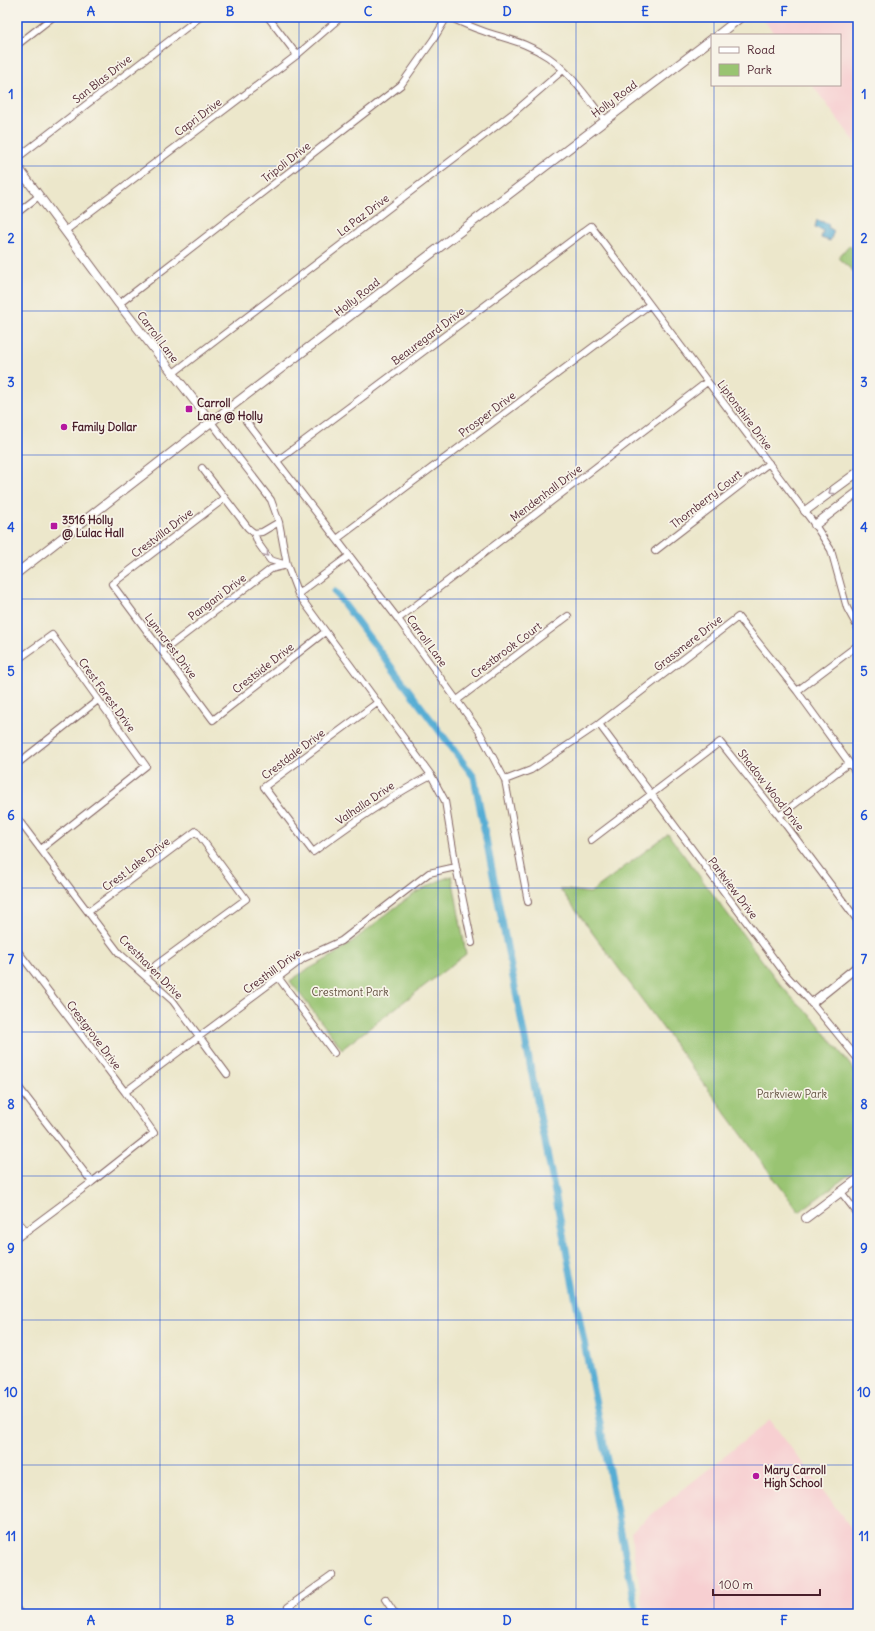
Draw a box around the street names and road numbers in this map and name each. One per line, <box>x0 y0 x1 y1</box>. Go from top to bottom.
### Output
street label: San Blas Drive <box>70 52 134 106</box>
street label: Holly Road <box>588 77 640 121</box>
street label: Capri Drive <box>172 95 224 139</box>
street label: Tripoli Drive <box>259 139 313 185</box>
street label: La Paz Drive <box>334 191 392 239</box>
street label: Holly Road <box>332 275 383 319</box>
street label: Beauregard Drive <box>389 304 467 368</box>
street label: Carroll Lane <box>134 309 182 365</box>
street label: Liptonshire Drive <box>714 377 776 453</box>
street label: Prosper Drive <box>456 388 518 440</box>
street label: Mendenhall Drive <box>507 461 585 524</box>
street label: Thornberry Court <box>667 467 745 531</box>
street label: Crestvilla Drive <box>128 505 196 561</box>
street label: Pangani Drive <box>185 571 249 623</box>
street label: Lynncrest Drive <box>142 611 200 681</box>
street label: Carroll Lane <box>404 612 450 670</box>
street label: Grassmere Drive <box>651 612 725 674</box>
street label: Crestbrook Court <box>468 619 544 681</box>
street label: Crestside Drive <box>229 640 297 696</box>
street label: Crest Forest Drive <box>75 655 139 735</box>
street label: Crestdale Drive <box>259 726 328 782</box>
street label: Shadow Wood Drive <box>735 746 807 834</box>
street label: Valhalla Drive <box>333 778 397 828</box>
street label: Crest Lake Drive <box>99 834 173 894</box>
street label: Parkview Drive <box>705 854 761 922</box>
street label: Cresthaven Drive <box>116 932 186 1002</box>
street label: Cresthill Drive <box>240 945 304 997</box>
street label: Crestgrove Drive <box>64 998 124 1072</box>

